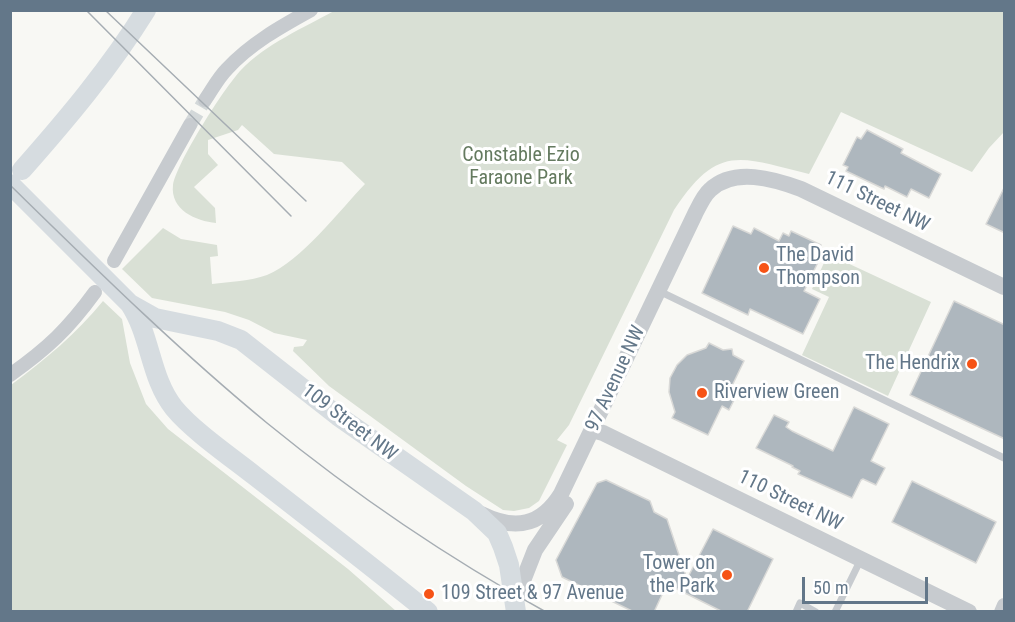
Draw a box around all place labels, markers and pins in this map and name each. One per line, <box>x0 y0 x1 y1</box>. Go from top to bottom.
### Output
place label: The David Thompson <box>776 244 860 291</box>
marker: The David Thompson <box>757 261 771 275</box>
place label: The Hendrix <box>865 352 960 376</box>
marker: The Hendrix <box>965 357 979 371</box>
place label: Riverview Green <box>714 381 840 405</box>
marker: Riverview Green <box>695 386 709 400</box>
place label: Tower on the Park <box>643 552 715 599</box>
marker: Tower on the Park <box>720 568 734 582</box>
place label: 109 Street & 97 Avenue <box>441 582 624 606</box>
marker: 109 Street & 97 Avenue <box>422 587 436 601</box>

